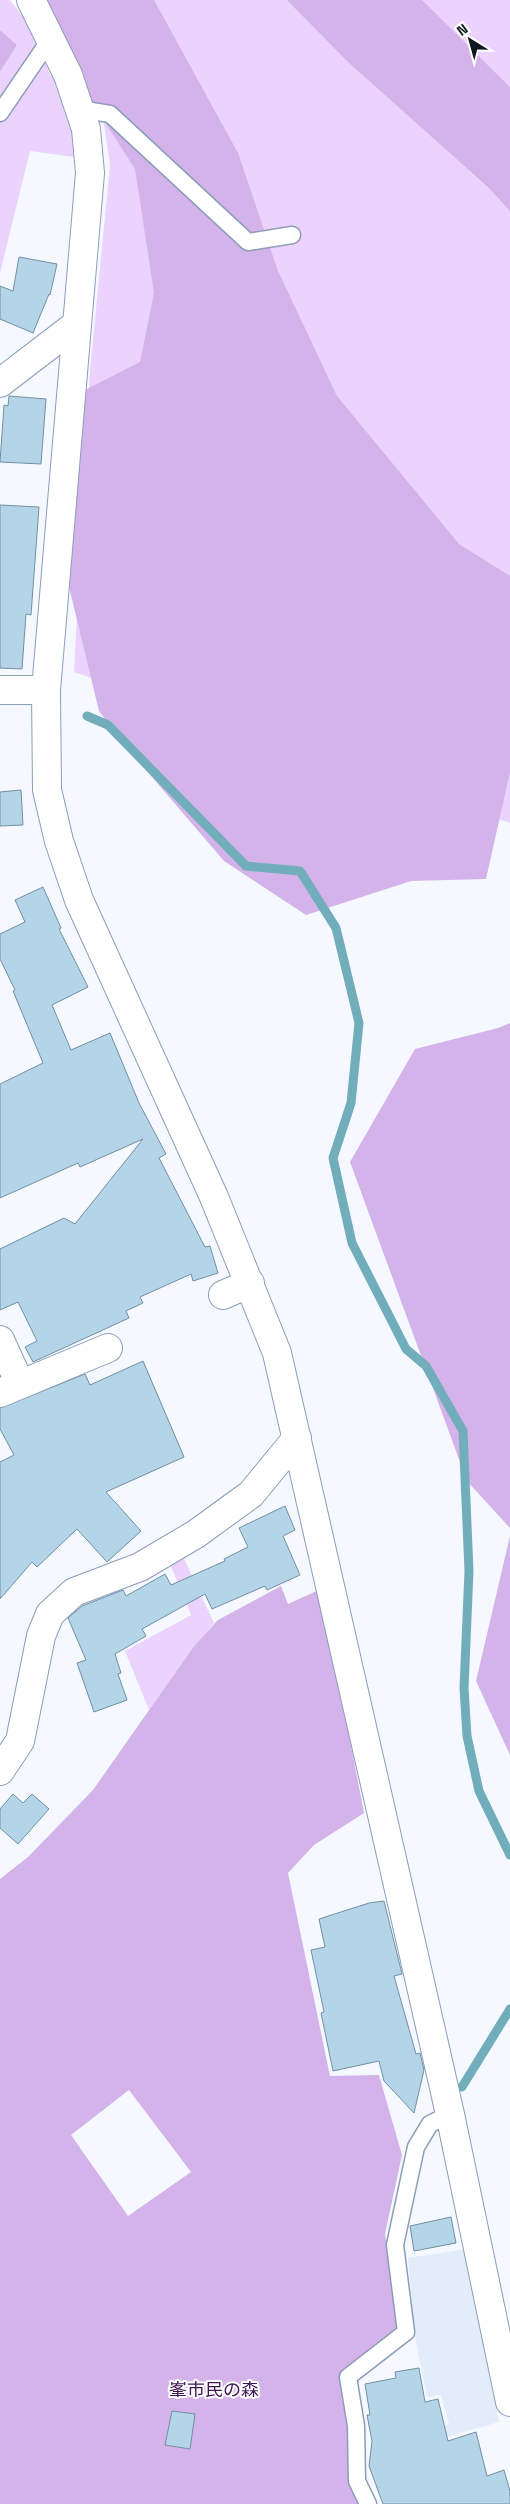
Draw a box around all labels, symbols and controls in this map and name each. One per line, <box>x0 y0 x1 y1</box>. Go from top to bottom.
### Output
north arrow <box>445 15 495 65</box>
text: N <box>453 20 471 40</box>
park label: 峯市民の森 <box>169 2378 259 2401</box>

